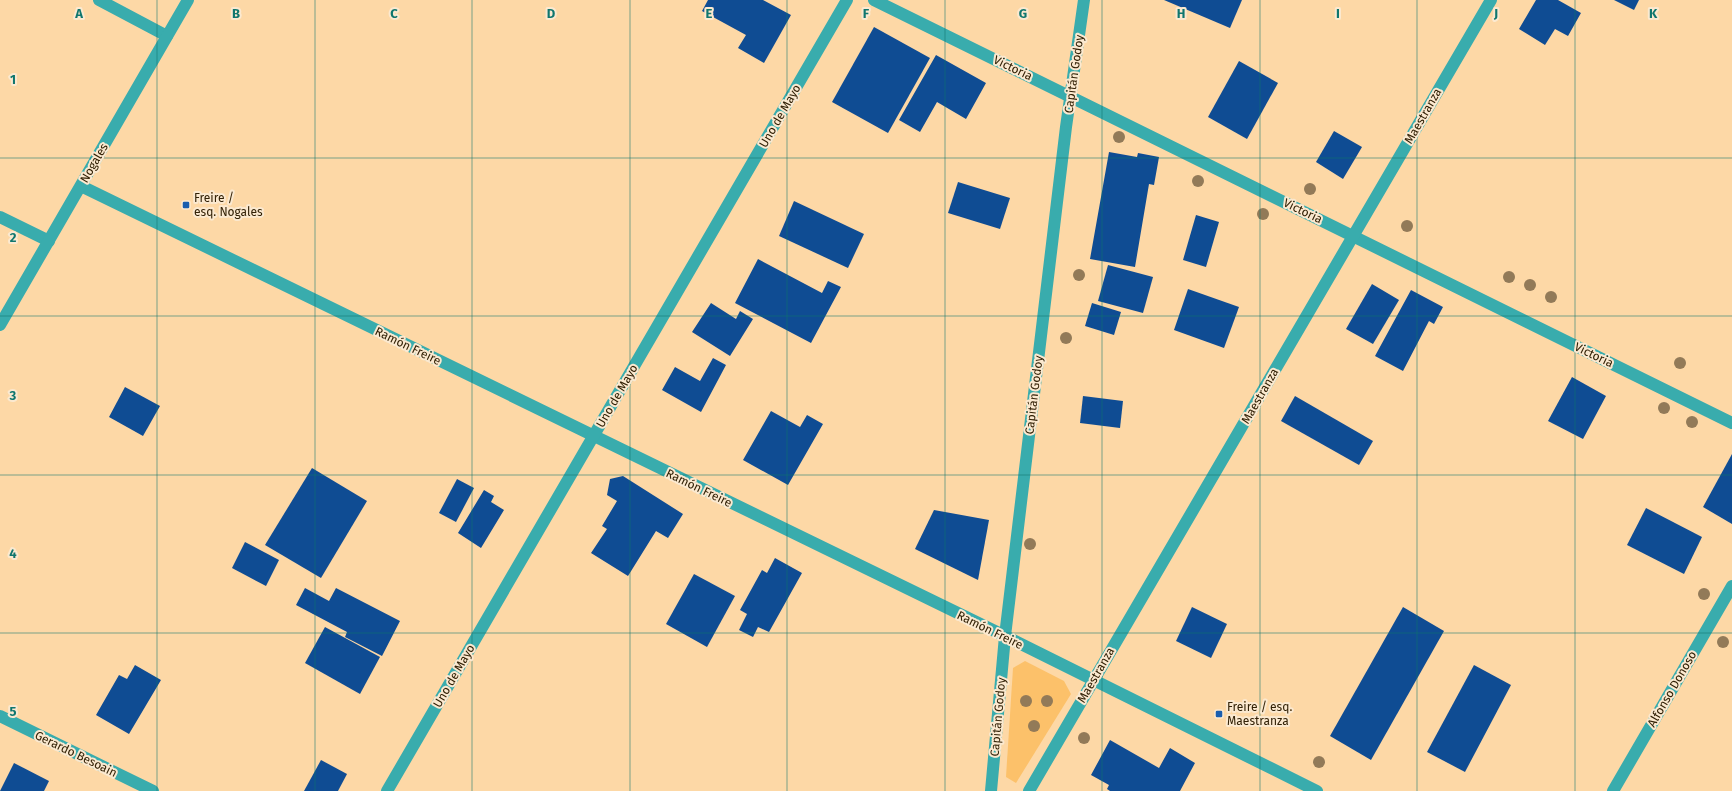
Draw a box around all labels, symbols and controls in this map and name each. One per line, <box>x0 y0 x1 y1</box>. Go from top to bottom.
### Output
text: A <box>74 6 83 21</box>
text: B <box>232 6 240 21</box>
text: C <box>390 6 398 21</box>
text: D <box>547 6 556 21</box>
text: E <box>706 6 713 21</box>
text: F <box>863 6 870 21</box>
text: G <box>1019 6 1027 21</box>
text: H <box>1177 6 1185 21</box>
text: I <box>1336 6 1340 21</box>
text: J <box>1493 6 1498 21</box>
text: K <box>1649 6 1658 21</box>
street label: Capitán Godoy <box>1062 34 1086 114</box>
street label: Victoria <box>991 53 1035 83</box>
text: 1 <box>10 72 16 87</box>
street label: Uno de Mayo <box>756 82 804 150</box>
street label: Maestranza <box>1402 86 1444 146</box>
street label: Nogales <box>77 140 111 185</box>
place label: Freire / esq. Nogales <box>194 191 263 219</box>
street label: Victoria <box>1281 196 1325 226</box>
marker: Freire / esq. Nogales <box>181 200 191 210</box>
text: 2 <box>10 230 17 245</box>
street label: Ramón Freire <box>373 324 443 368</box>
street label: Victoria <box>1572 340 1616 370</box>
street label: Capitán Godoy <box>1022 355 1046 435</box>
street label: Uno de Mayo <box>593 362 641 430</box>
street label: Maestranza <box>1239 366 1281 426</box>
text: 3 <box>9 388 17 403</box>
street label: Ramón Freire <box>664 466 734 510</box>
text: 4 <box>9 546 17 561</box>
street label: Ramón Freire <box>955 608 1025 652</box>
street label: Uno de Mayo <box>430 642 478 710</box>
street label: Maestranza <box>1075 645 1117 705</box>
street label: Alfonso Donoso <box>1645 648 1699 730</box>
street label: Capitán Godoy <box>988 677 1008 757</box>
place label: Freire / esq. Maestranza <box>1227 700 1292 728</box>
text: 5 <box>10 704 17 719</box>
marker: Freire / esq. Maestranza <box>1214 709 1224 719</box>
street label: Gerardo Besoain <box>33 728 119 780</box>

